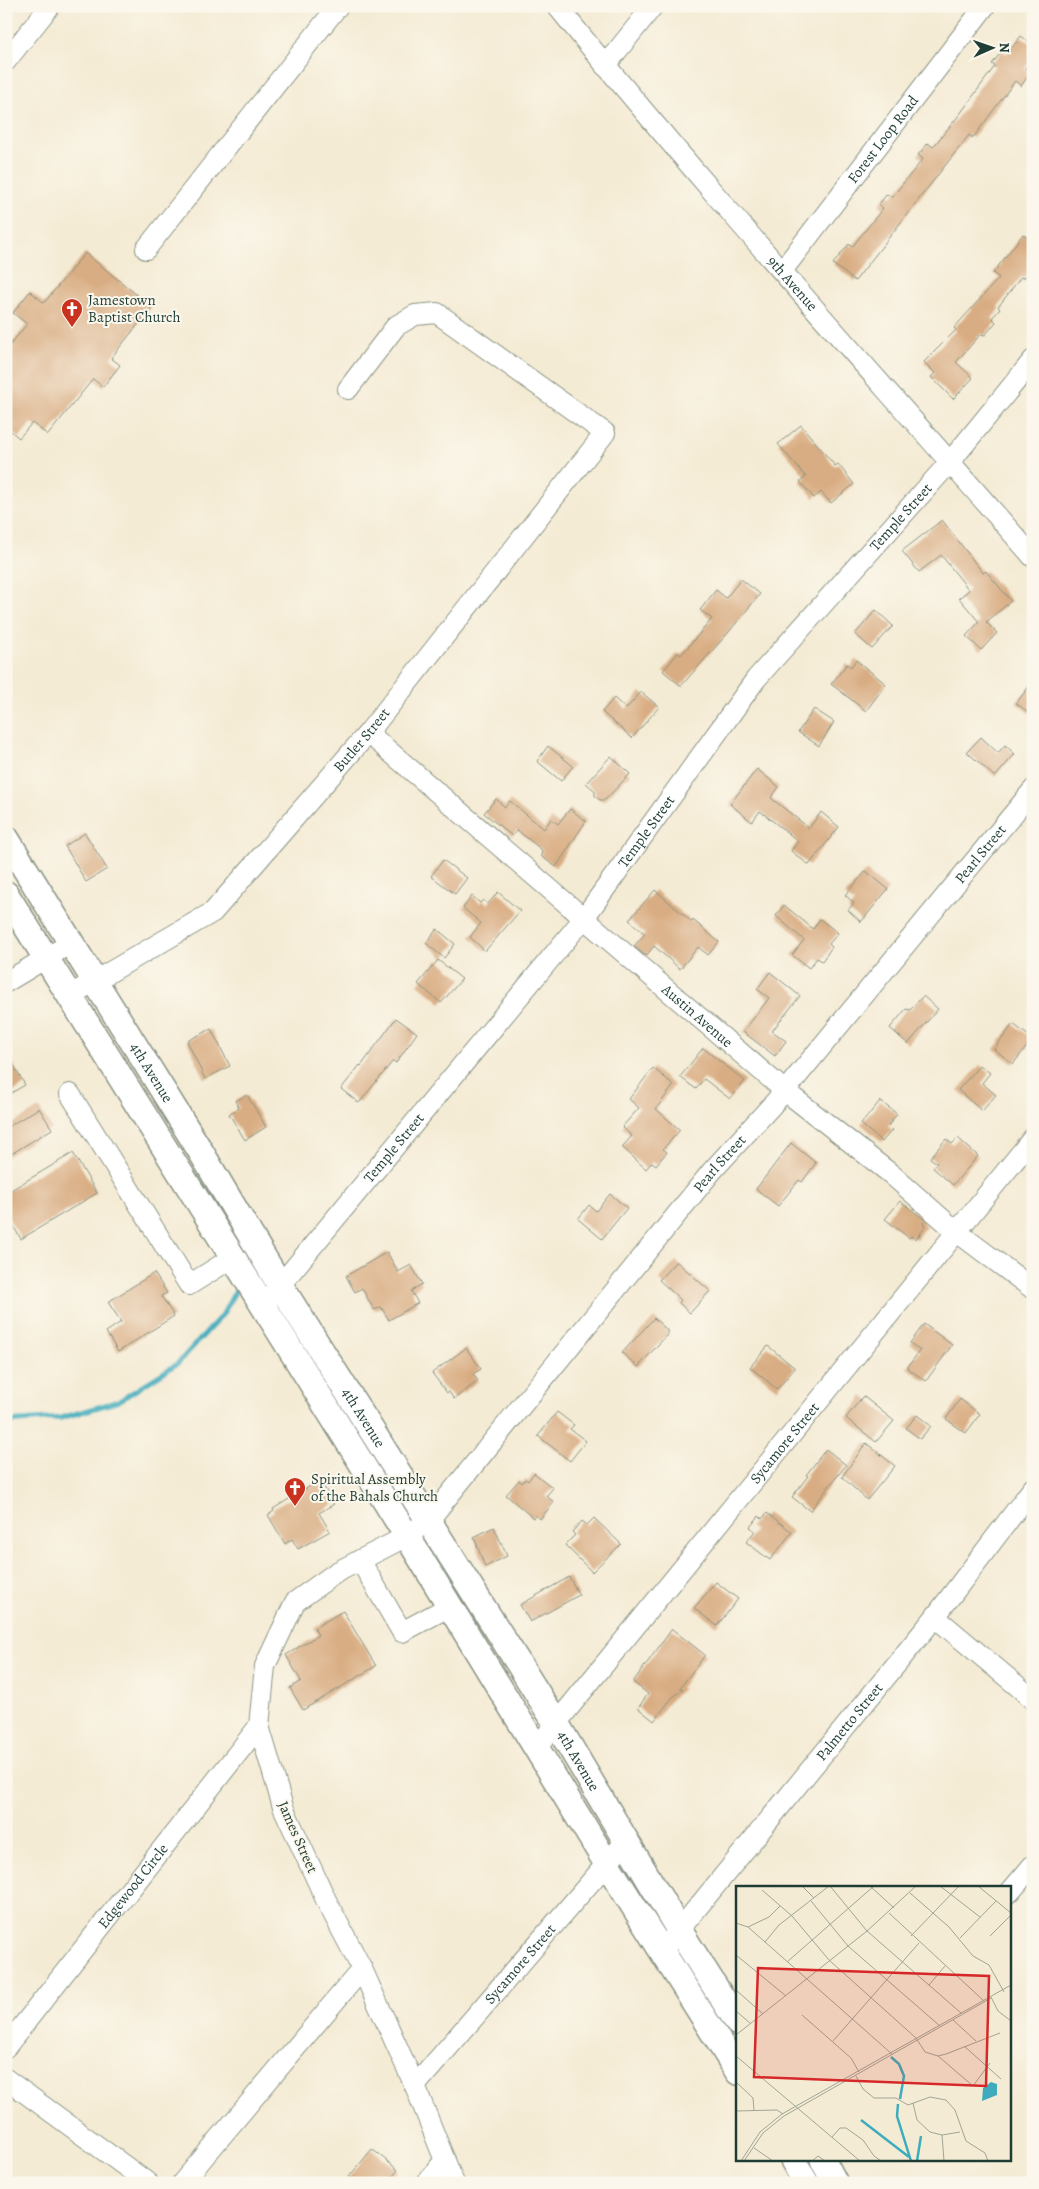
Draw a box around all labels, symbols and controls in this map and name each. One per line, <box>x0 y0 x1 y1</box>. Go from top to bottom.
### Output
north arrow <box>966 22 1016 72</box>
text: N <box>995 42 1014 53</box>
street label: Forest Loop Road <box>843 90 924 187</box>
street label: 9th Avenue <box>763 252 822 316</box>
place label: Jamestown Baptist Church <box>88 290 180 327</box>
church icon: Jamestown Baptist Church <box>60 297 84 328</box>
street label: Temple Street <box>865 479 936 555</box>
street label: Butler Street <box>329 704 394 776</box>
street label: Temple Street <box>613 791 679 872</box>
street label: Pearl Street <box>950 820 1011 888</box>
street label: Austin Avenue <box>657 979 737 1052</box>
street label: 4th Avenue <box>125 1039 178 1107</box>
street label: Temple Street <box>359 1109 429 1187</box>
street label: Pearl Street <box>689 1130 750 1197</box>
street label: 4th Avenue <box>337 1384 390 1452</box>
street label: Sycamore Street <box>745 1398 824 1488</box>
place label: Spiritual Assembly of the Bahals Church <box>311 1469 438 1506</box>
church icon: Spiritual Assembly of the Bahals Church <box>283 1476 307 1507</box>
street label: Palmetto Street <box>811 1679 887 1765</box>
street label: 4th Avenue <box>553 1727 604 1795</box>
street label: James Street <box>273 1798 323 1876</box>
street label: Edgewood Circle <box>93 1839 173 1933</box>
inset map <box>736 1886 1012 2162</box>
street label: Sycamore Street <box>480 1920 560 2008</box>

